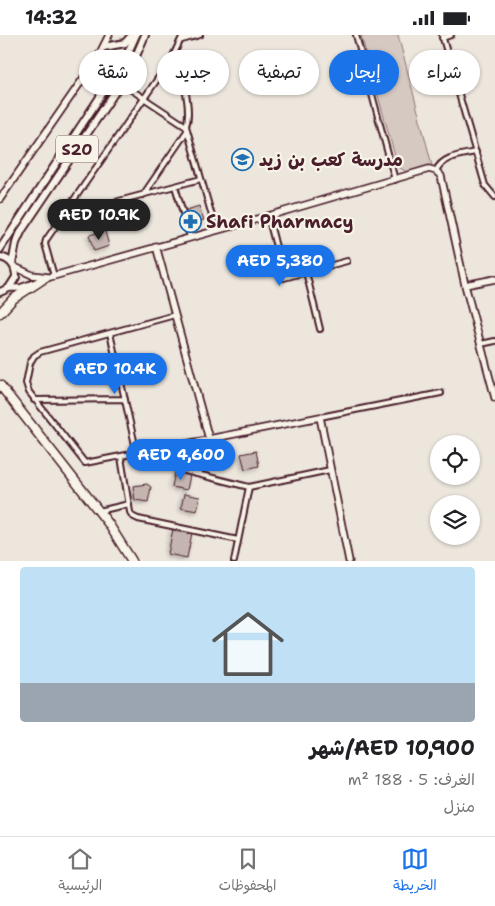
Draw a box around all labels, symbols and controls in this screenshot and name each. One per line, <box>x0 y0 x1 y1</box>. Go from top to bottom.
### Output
text: 14:32 <box>25 5 77 30</box>
chip: شقة <box>79 50 147 95</box>
chip: جديد <box>157 50 229 95</box>
chip: تصفية <box>239 50 319 95</box>
chip: إيجار <box>329 50 399 95</box>
chip: شراء <box>409 50 480 95</box>
road number: S20 <box>56 135 98 163</box>
school or university icon: مدرسة كعب بن زيد <box>231 148 255 172</box>
place label: مدرسة كعب بن زيد <box>259 148 403 172</box>
pin: AED 10.9K <box>42 199 156 241</box>
text: AED 10.9K <box>58 204 140 225</box>
pharmacy icon: Shafi Pharmacy <box>178 210 202 234</box>
place label: Shafi Pharmacy <box>206 210 354 234</box>
pin: AED 5,380 <box>223 245 337 287</box>
text: AED 5,380 <box>237 250 323 271</box>
pin: AED 10.4K <box>58 353 172 395</box>
text: AED 10.4K <box>74 358 156 379</box>
map controls <box>430 435 480 545</box>
button: locate <box>430 435 480 485</box>
pin: AED 4,600 <box>124 439 238 481</box>
text: AED 4,600 <box>137 444 225 465</box>
button: layers <box>430 495 480 545</box>
icon: home <box>203 599 293 689</box>
text: AED 10,900/شهر <box>310 734 475 762</box>
text: الغرف: 5 · 188 m² <box>348 769 475 790</box>
text: منزل <box>443 796 475 817</box>
tab: الرئيسية <box>58 845 102 898</box>
tab: المحفوظات <box>219 845 276 898</box>
tab: الخريطة <box>393 845 437 898</box>

